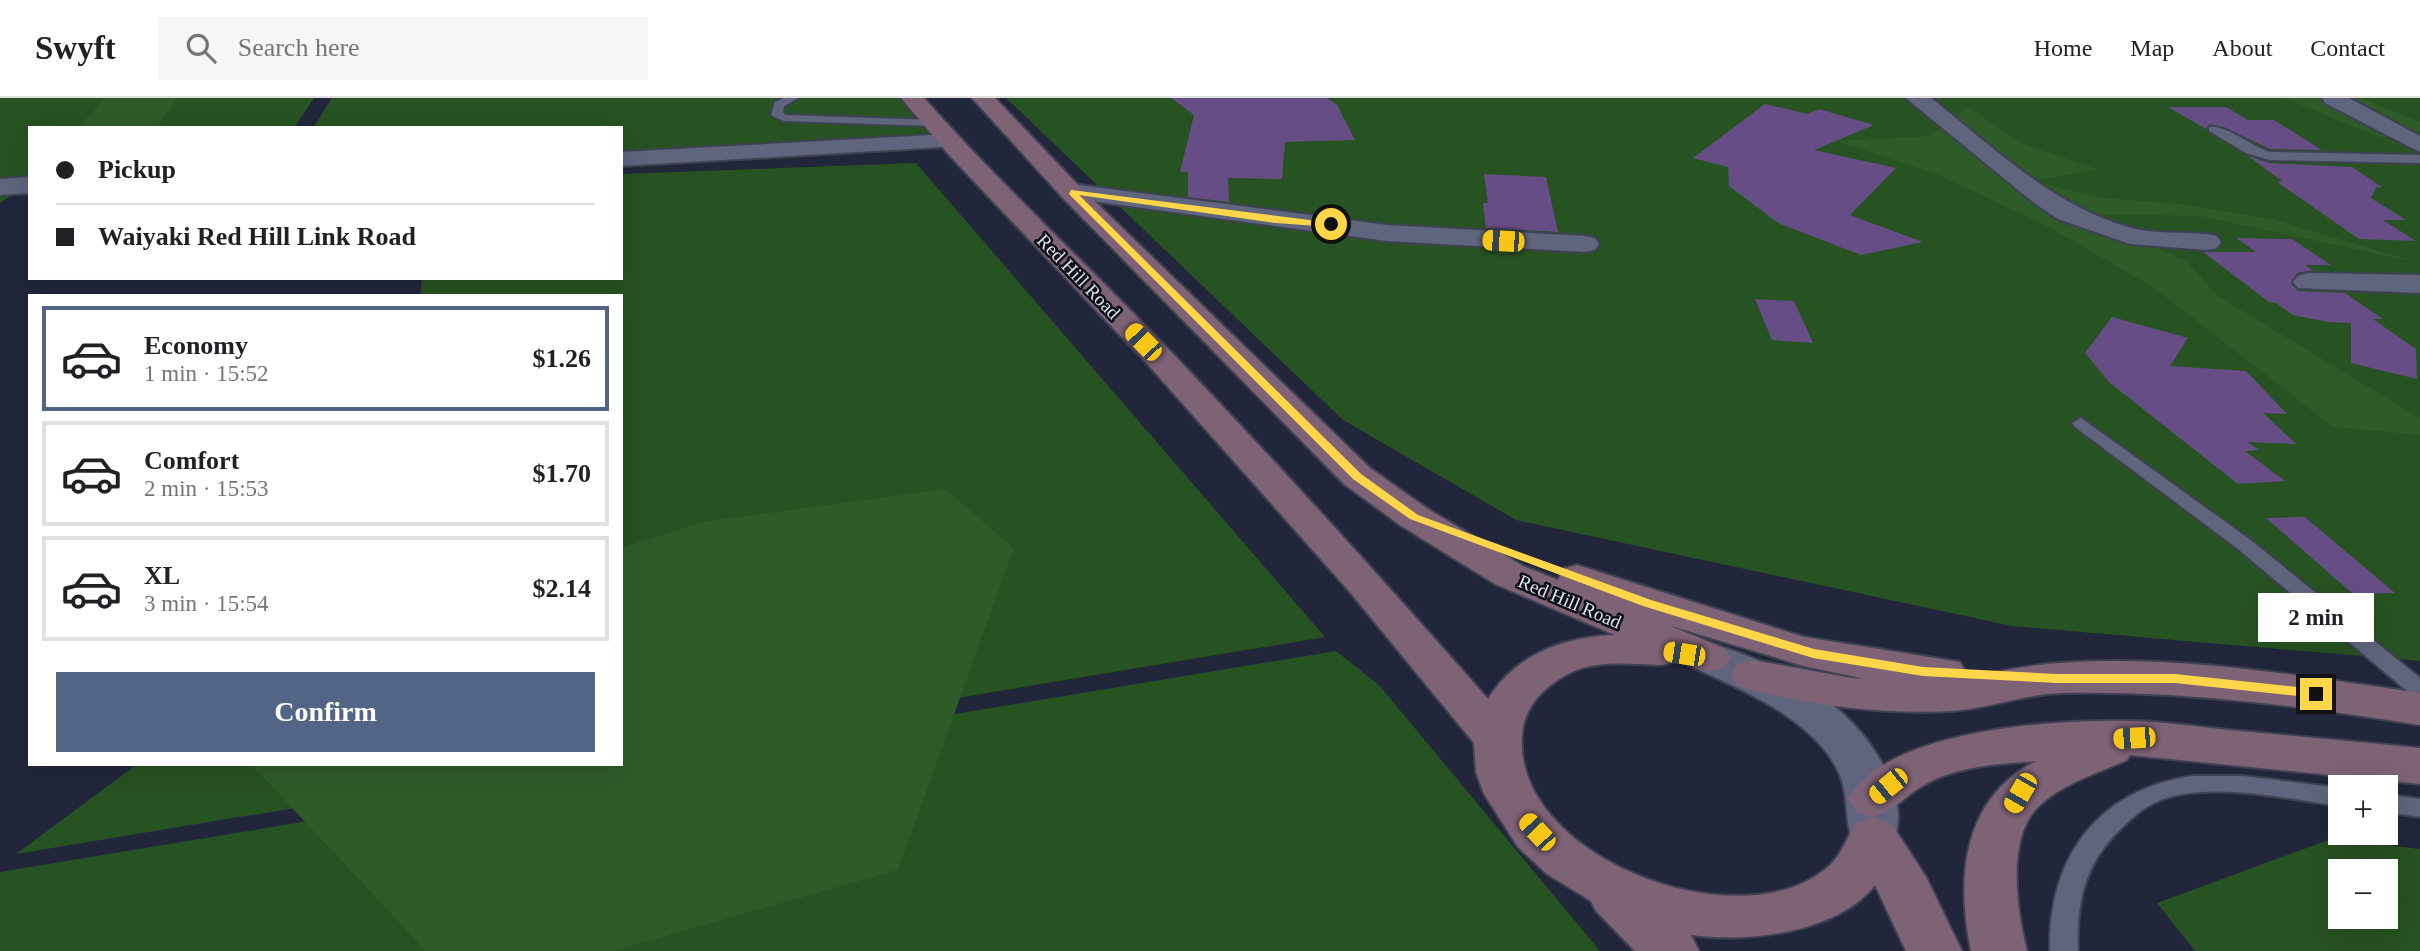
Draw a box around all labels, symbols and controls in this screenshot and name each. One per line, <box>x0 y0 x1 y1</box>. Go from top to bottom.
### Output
search box <box>158 17 648 80</box>
icon: search <box>182 29 220 67</box>
text: Swyft <box>35 30 116 66</box>
text: Search here <box>238 33 360 62</box>
text: Home <box>2034 35 2092 61</box>
text: Map <box>2130 35 2174 61</box>
text: About <box>2212 35 2272 61</box>
text: Contact <box>2310 35 2385 61</box>
text: Pickup <box>98 155 176 184</box>
route start <box>1315 208 1347 240</box>
text: Waiyaki Red Hill Link Road <box>98 222 416 251</box>
car <box>1482 229 1525 253</box>
street label: Red Hill Road <box>1033 230 1125 323</box>
car <box>1121 320 1166 364</box>
icon: car <box>60 327 123 390</box>
text: Economy <box>144 331 248 360</box>
text: $1.26 <box>533 344 591 373</box>
text: 1 min · 15:52 <box>144 361 269 386</box>
icon: car <box>60 442 123 505</box>
text: Comfort <box>144 446 239 475</box>
text: $1.70 <box>533 459 591 488</box>
text: 2 min · 15:53 <box>144 476 269 501</box>
icon: car <box>60 557 123 620</box>
text: XL <box>144 561 180 590</box>
street label: Red Hill Road <box>1515 570 1625 633</box>
text: $2.14 <box>533 574 591 603</box>
text: 3 min · 15:54 <box>144 591 269 616</box>
callout: 2 min <box>2258 592 2374 642</box>
text: 2 min <box>2288 605 2344 630</box>
car <box>1662 640 1707 668</box>
button: Confirm <box>56 672 595 752</box>
route end <box>2300 678 2332 710</box>
car <box>2113 726 2156 750</box>
car <box>1866 765 1911 807</box>
car <box>2001 770 2040 816</box>
map controls <box>2328 775 2398 929</box>
button: + <box>2328 775 2398 845</box>
car <box>1515 809 1560 855</box>
button: − <box>2328 859 2398 929</box>

